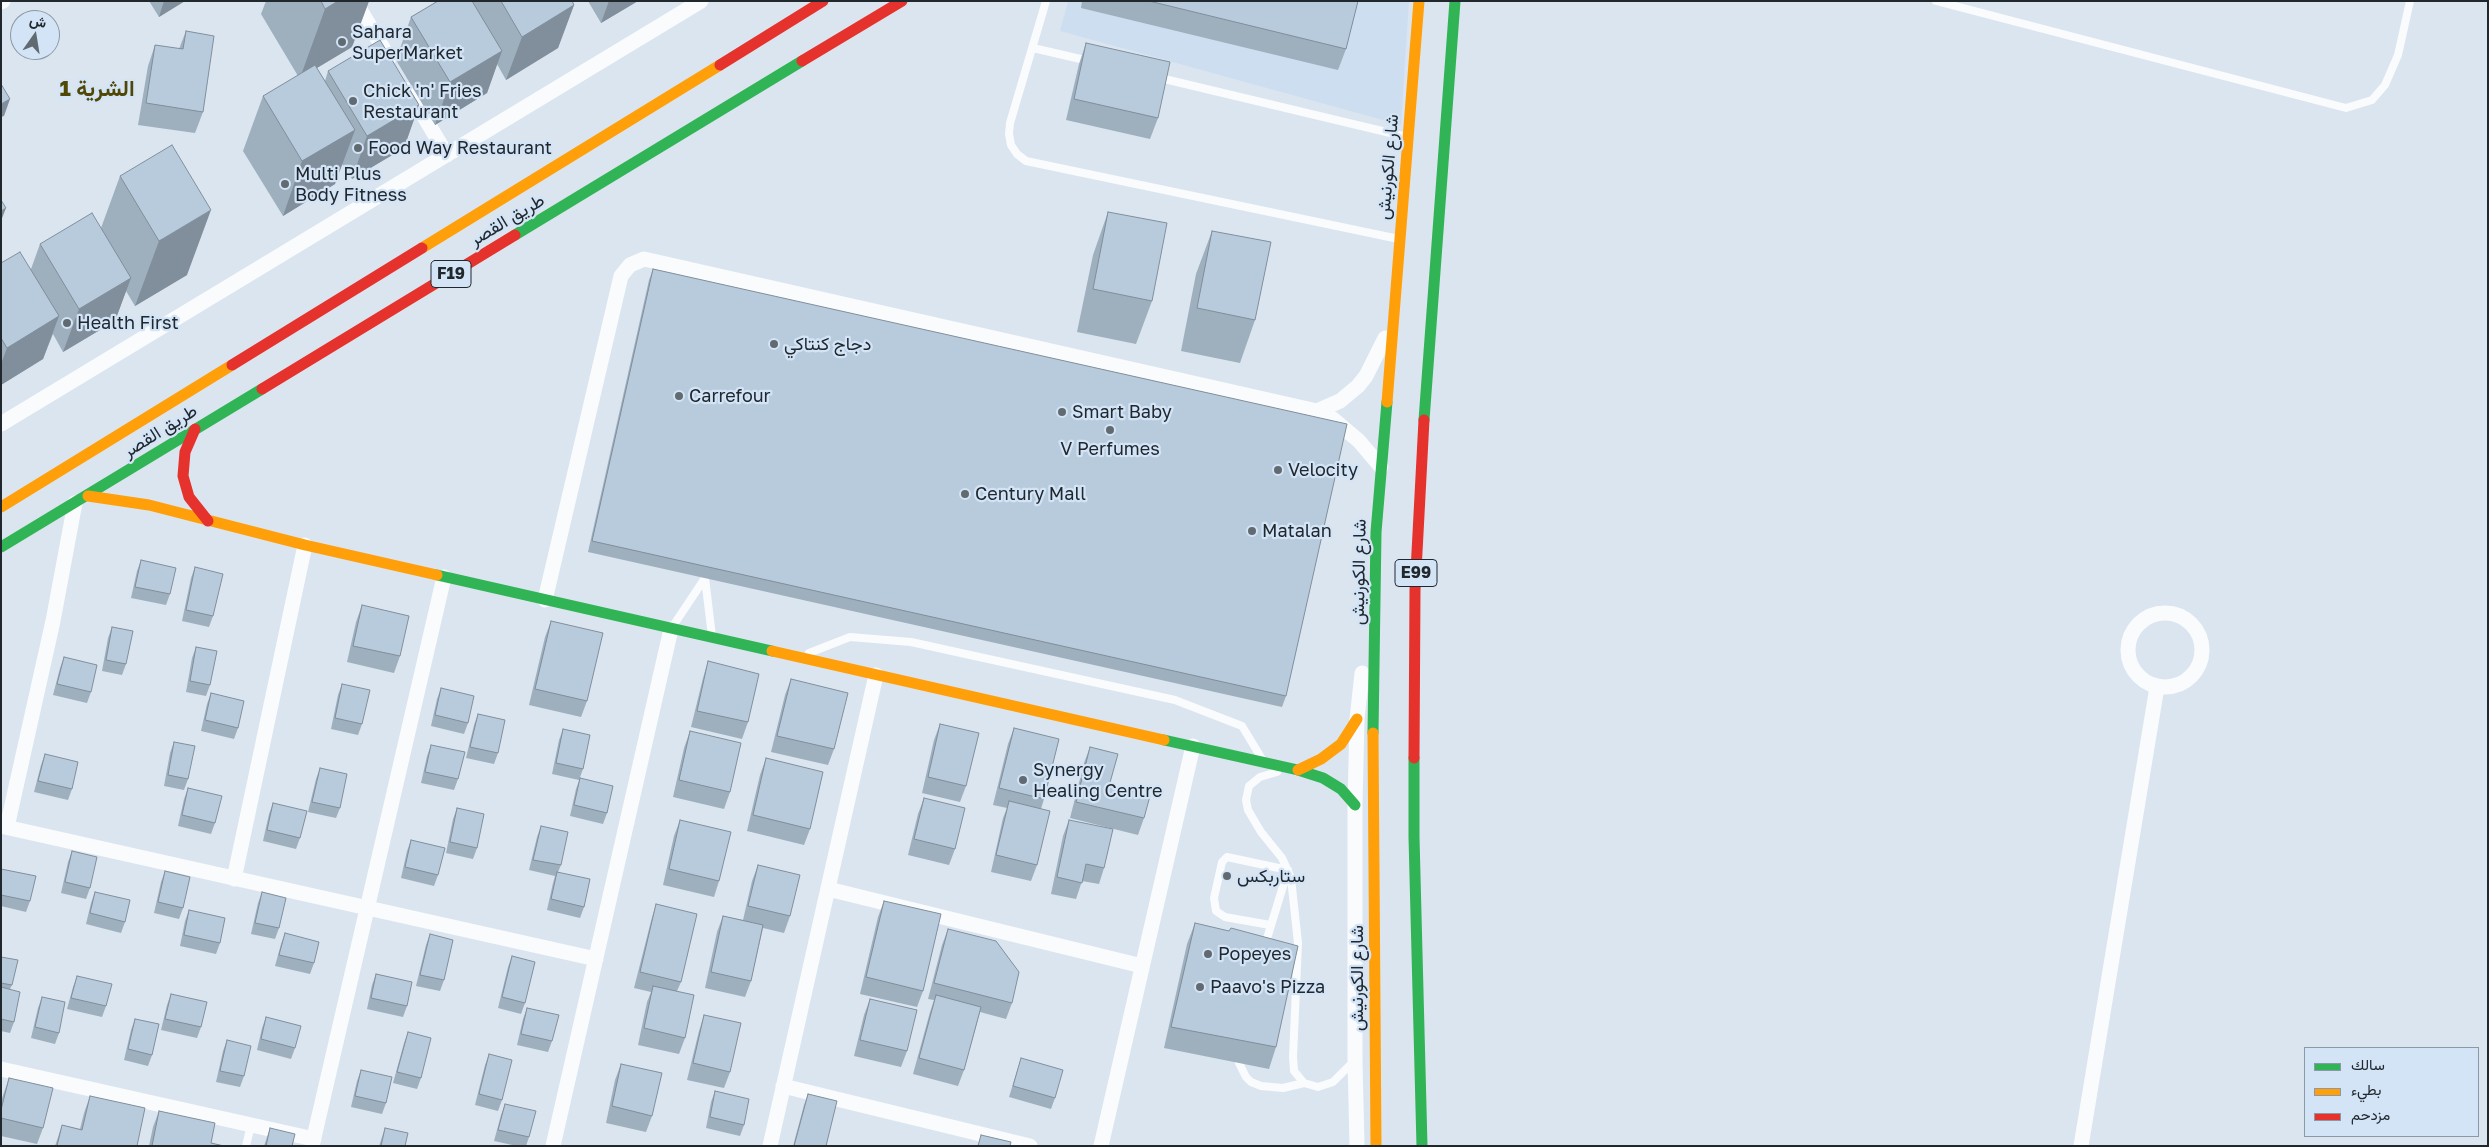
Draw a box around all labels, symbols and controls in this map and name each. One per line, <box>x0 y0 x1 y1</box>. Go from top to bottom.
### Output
north arrow <box>10 10 60 60</box>
text: ش <box>28 11 48 31</box>
place label: Sahara SuperMarket <box>352 21 463 64</box>
marker: Sahara SuperMarket <box>336 36 348 48</box>
district label: الشرية 1 <box>59 76 135 102</box>
place label: Chick 'n' Fries Restaurant <box>363 80 481 122</box>
marker: Chick 'n' Fries Restaurant <box>347 95 359 107</box>
street label: شارع الكورنيش <box>1373 113 1403 221</box>
place label: Food Way Restaurant <box>368 137 552 159</box>
marker: Food Way Restaurant <box>352 142 364 154</box>
place label: Multi Plus Body Fitness <box>295 163 407 205</box>
marker: Multi Plus Body Fitness <box>279 178 291 190</box>
street label: طريق القصر <box>466 189 548 251</box>
road number: F19 <box>431 260 471 288</box>
place label: Health First <box>77 312 179 334</box>
marker: Health First <box>61 317 73 329</box>
place label: دجاج كنتاكي <box>784 333 871 355</box>
marker: دجاج كنتاكي <box>768 338 780 350</box>
place label: Carrefour <box>689 385 771 407</box>
marker: Carrefour <box>673 390 685 402</box>
street label: طريق القصر <box>119 400 201 462</box>
place label: Smart Baby <box>1072 401 1172 423</box>
marker: Smart Baby <box>1056 406 1068 418</box>
marker: V Perfumes <box>1104 424 1116 436</box>
place label: V Perfumes <box>1060 438 1160 460</box>
place label: Velocity <box>1288 459 1358 481</box>
marker: Velocity <box>1272 464 1284 476</box>
place label: Century Mall <box>975 483 1086 505</box>
marker: Century Mall <box>959 488 971 500</box>
street label: شارع الكورنيش <box>1347 519 1371 625</box>
place label: Matalan <box>1262 520 1332 542</box>
marker: Matalan <box>1246 525 1258 537</box>
road number: E99 <box>1395 560 1437 586</box>
place label: Synergy Healing Centre <box>1033 759 1163 802</box>
marker: Synergy Healing Centre <box>1017 774 1029 786</box>
place label: ستاربكس <box>1237 865 1305 887</box>
marker: ستاربكس <box>1221 870 1233 882</box>
street label: شارع الكورنيش <box>1346 925 1368 1031</box>
place label: Popeyes <box>1218 943 1291 965</box>
marker: Popeyes <box>1202 948 1214 960</box>
place label: Paavo's Pizza <box>1210 976 1325 998</box>
marker: Paavo's Pizza <box>1194 981 1206 993</box>
legend <box>2304 1047 2479 1137</box>
text: سالك <box>2351 1055 2385 1073</box>
text: بطيء <box>2351 1080 2381 1098</box>
text: مزدحم <box>2351 1105 2390 1123</box>

